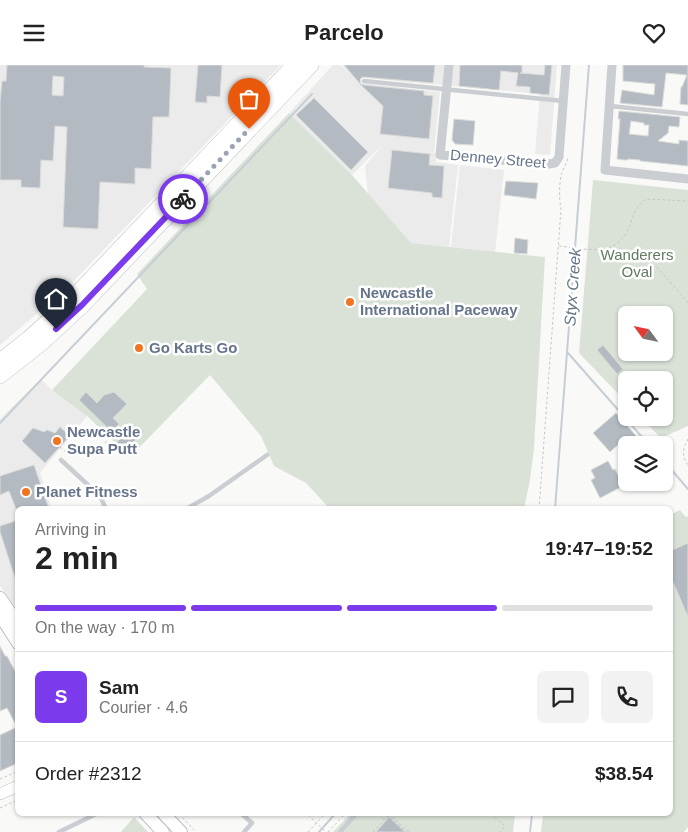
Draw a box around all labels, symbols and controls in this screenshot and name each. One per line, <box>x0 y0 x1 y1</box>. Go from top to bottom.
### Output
icon: menu <box>20 19 48 47</box>
icon: heart <box>640 19 668 47</box>
text: Parcelo <box>304 20 384 45</box>
pin <box>228 78 270 129</box>
icon: bag <box>235 85 263 113</box>
street label: Denney Street <box>450 146 547 171</box>
courier <box>158 174 208 224</box>
icon: bike <box>169 185 197 213</box>
water label: Styx Creek <box>561 246 584 327</box>
park label: Wanderers Oval <box>601 246 673 280</box>
pin <box>35 278 77 329</box>
place label: Newcastle International Paceway <box>360 284 518 318</box>
icon: home <box>42 285 70 313</box>
marker: Newcastle International Paceway <box>344 296 356 308</box>
north arrow <box>618 306 672 361</box>
map controls <box>618 306 673 491</box>
place label: Go Karts Go <box>149 339 237 356</box>
marker: Go Karts Go <box>133 342 145 354</box>
button: locate <box>618 371 673 426</box>
place label: Newcastle Supa Putt <box>67 423 140 457</box>
marker: Newcastle Supa Putt <box>51 435 63 447</box>
button: layers <box>618 436 673 491</box>
place label: Planet Fitness <box>36 483 138 500</box>
marker: Planet Fitness <box>20 486 32 498</box>
text: Arriving in <box>35 521 106 538</box>
text: 19:47–19:52 <box>545 538 653 559</box>
text: 2 min <box>35 540 119 576</box>
text: On the way · 170 m <box>35 619 175 636</box>
button: chat <box>537 671 589 723</box>
button: phone <box>601 671 653 723</box>
text: Sam <box>99 677 139 698</box>
text: S <box>55 686 67 707</box>
text: Courier · 4.6 <box>99 699 188 716</box>
text: Order #2312 <box>35 763 142 784</box>
text: $38.54 <box>595 763 653 784</box>

